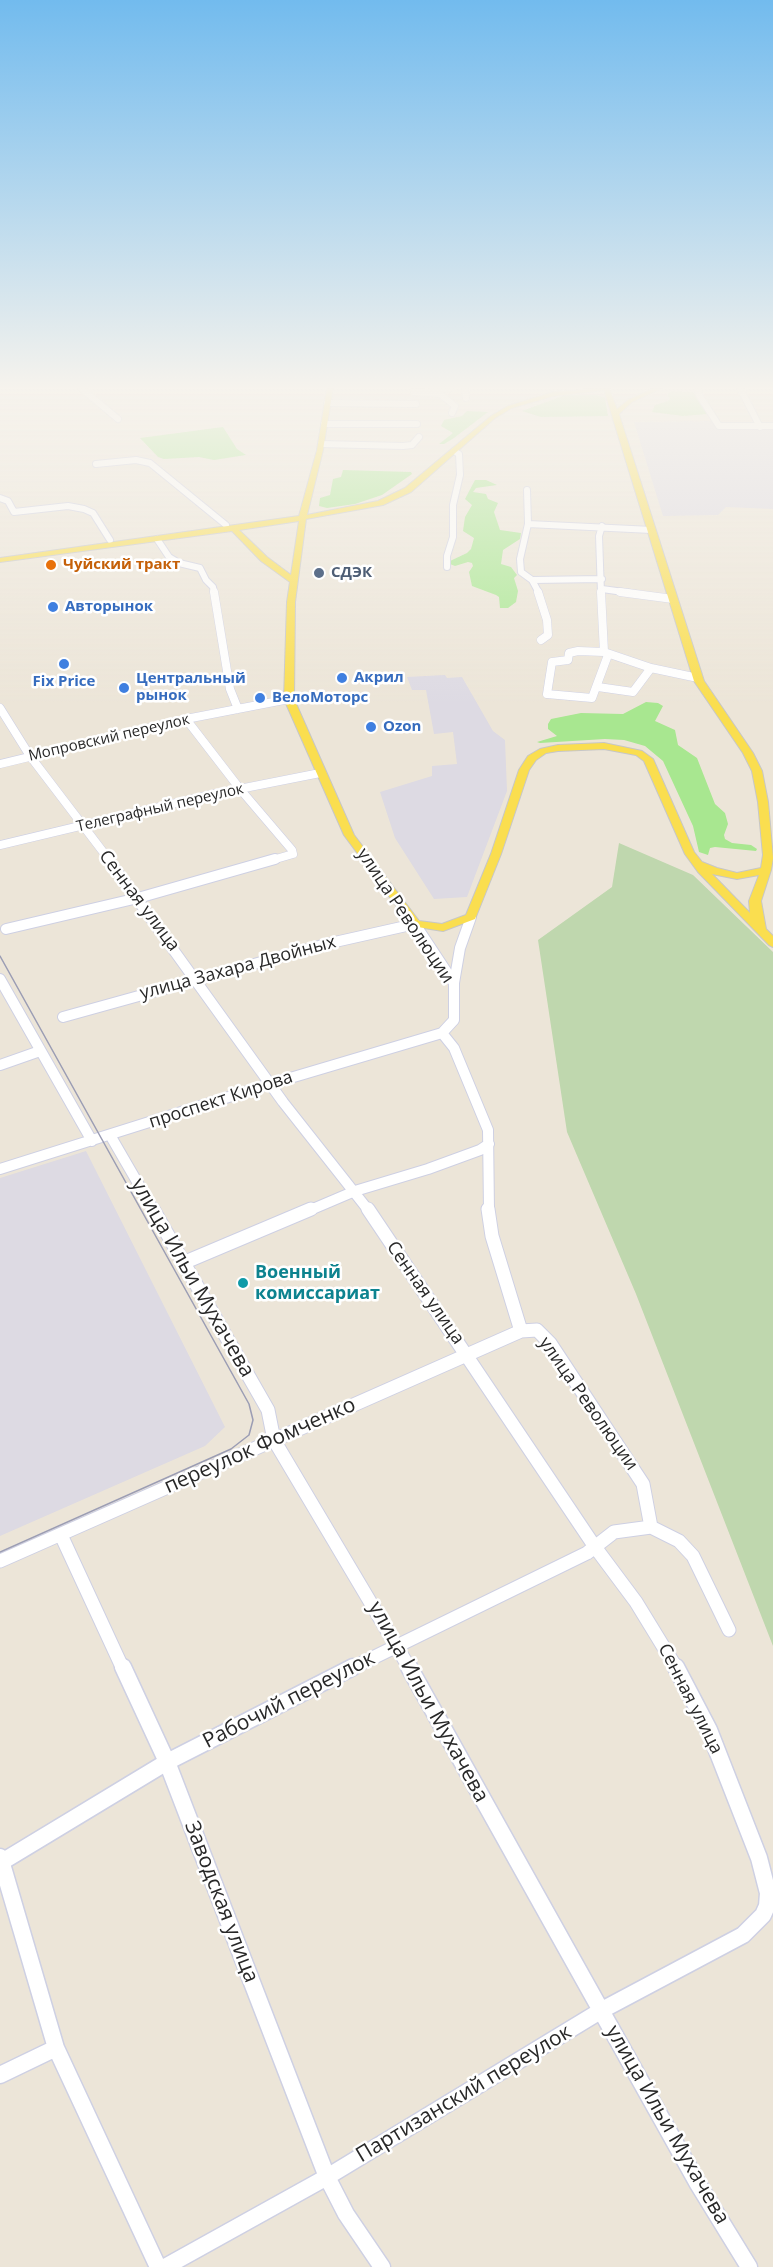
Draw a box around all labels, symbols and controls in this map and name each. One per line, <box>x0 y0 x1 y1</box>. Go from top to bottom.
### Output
place label: Чуйский тракт <box>63 556 180 574</box>
marker: Чуйский тракт <box>44 558 58 572</box>
place label: СДЭК <box>331 564 372 582</box>
marker: СДЭК <box>312 566 326 580</box>
place label: Авторынок <box>65 598 153 616</box>
marker: Авторынок <box>46 600 60 614</box>
marker: Fix Price <box>57 657 71 671</box>
place label: Акрил <box>354 669 404 687</box>
place label: Центральный рынок <box>136 670 246 705</box>
marker: Акрил <box>335 671 349 685</box>
place label: Fix Price <box>33 673 95 691</box>
marker: Центральный рынок <box>117 681 131 695</box>
place label: ВелоМоторс <box>272 689 368 707</box>
marker: ВелоМоторс <box>253 691 267 705</box>
street label: Мопровский переулок <box>27 711 191 765</box>
place label: Ozon <box>383 718 421 736</box>
marker: Ozon <box>364 720 378 734</box>
street label: Телеграфный переулок <box>75 780 245 836</box>
street label: улица Революции <box>352 844 458 988</box>
street label: Сенная улица <box>94 846 184 956</box>
street label: улица Захара Двойных <box>138 931 338 1005</box>
street label: проспект Кирова <box>146 1067 296 1133</box>
street label: улица Ильи Мухачева <box>125 1174 259 1382</box>
street label: Сенная улица <box>381 1237 469 1349</box>
place label: Военный комиссариат <box>255 1262 380 1304</box>
marker: Военный комиссариат <box>236 1276 250 1290</box>
street label: улица Революции <box>534 1333 642 1475</box>
street label: переулок Фомченко <box>160 1392 360 1500</box>
street label: улица Ильи Мухачева <box>362 1597 494 1807</box>
street label: Сенная улица <box>653 1640 727 1758</box>
street label: Рабочий переулок <box>199 1646 379 1754</box>
street label: Заводская улица <box>179 1818 263 1986</box>
street label: Партизанский переулок <box>352 2020 576 2168</box>
street label: улица Ильи Мухачева <box>600 2021 734 2229</box>

